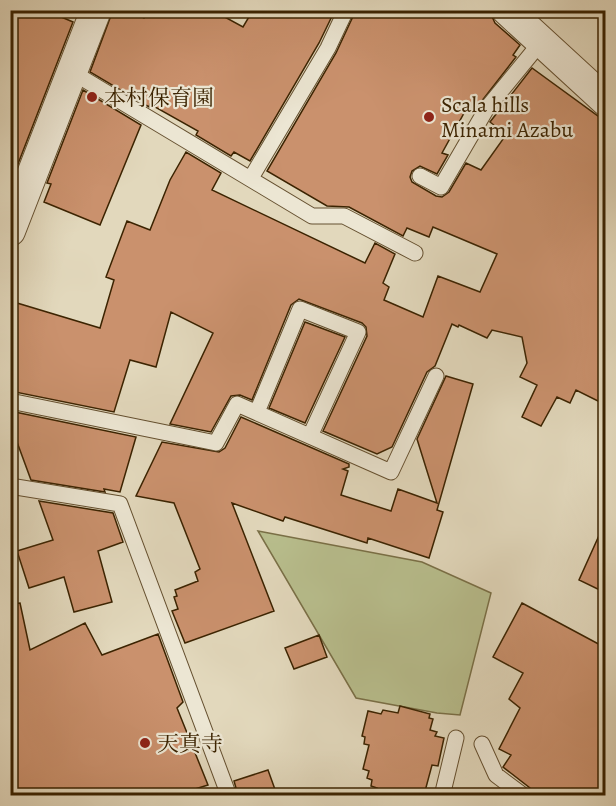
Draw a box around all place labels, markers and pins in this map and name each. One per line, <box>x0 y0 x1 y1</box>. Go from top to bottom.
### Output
place label: 本村保育園 <box>104 83 214 113</box>
marker: 本村保育園 <box>85 90 99 104</box>
place label: Scala hills Minami Azabu <box>441 90 573 145</box>
marker: Scala hills Minami Azabu <box>422 110 436 124</box>
place label: 天真寺 <box>157 729 223 759</box>
marker: 天真寺 <box>138 736 152 750</box>

